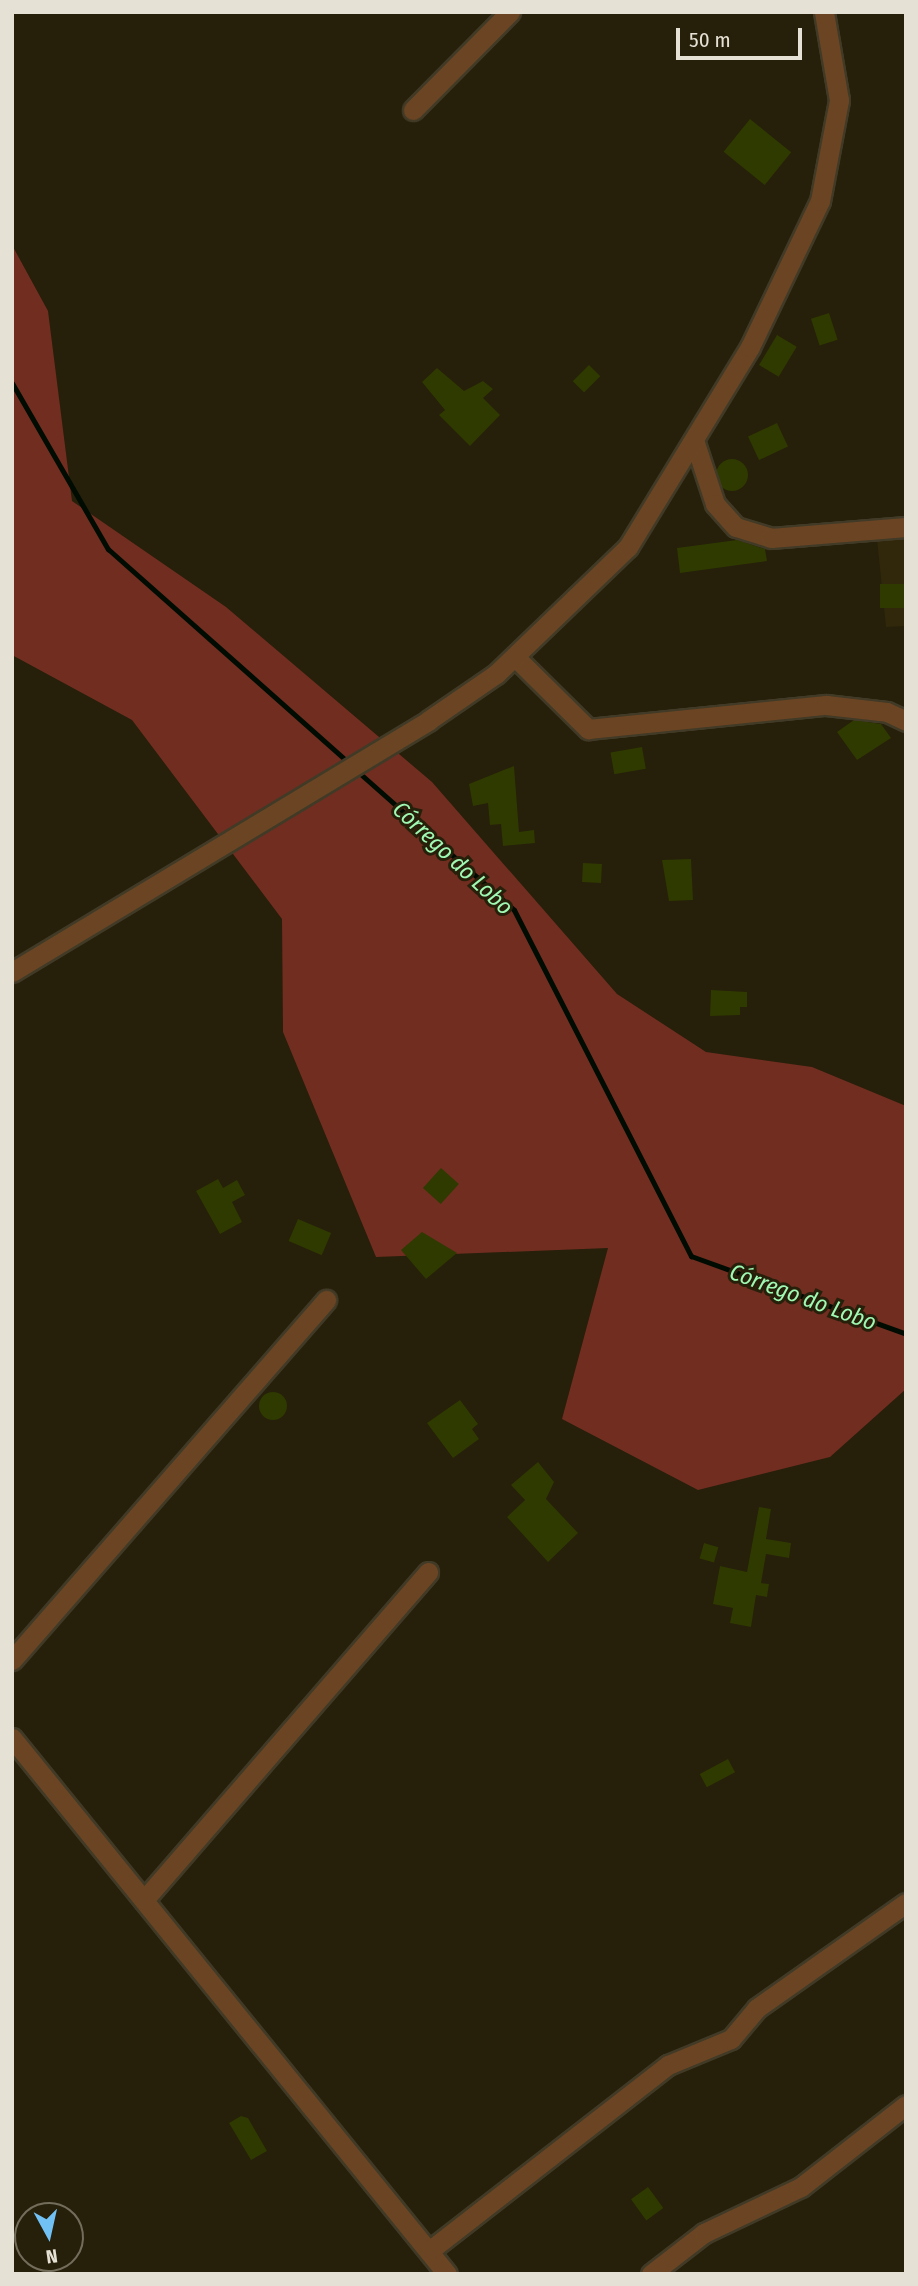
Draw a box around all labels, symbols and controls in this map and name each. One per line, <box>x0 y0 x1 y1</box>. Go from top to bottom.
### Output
scale bar <box>680 14 806 58</box>
text: 50 m <box>689 27 731 53</box>
water label: Córrego do Lobo <box>387 795 519 921</box>
water label: Córrego do Lobo <box>726 1258 880 1336</box>
north arrow <box>14 2202 84 2272</box>
text: N <box>44 2244 59 2268</box>

